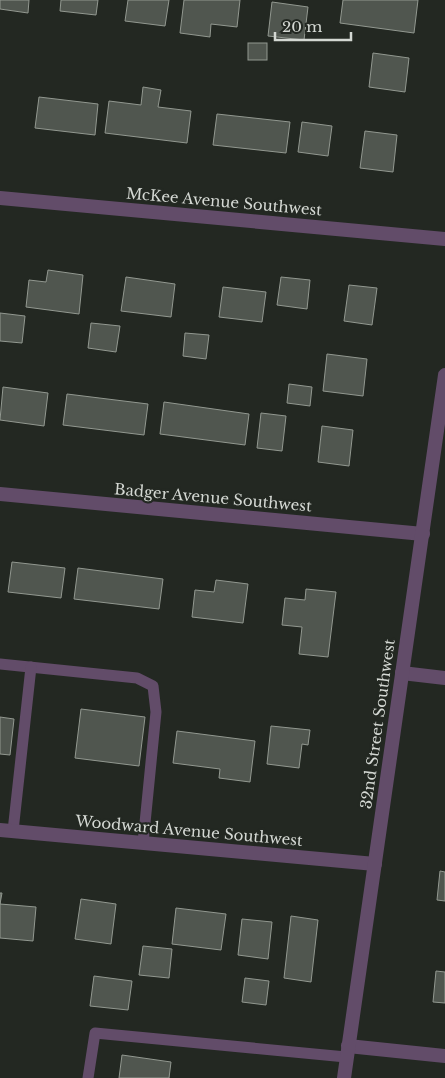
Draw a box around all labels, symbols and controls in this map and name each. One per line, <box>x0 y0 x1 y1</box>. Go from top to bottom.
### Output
scale bar <box>275 10 351 42</box>
text: 20 m <box>282 17 322 36</box>
street label: McKee Avenue Southwest <box>125 183 323 220</box>
street label: Badger Avenue Southwest <box>114 479 313 516</box>
street label: 32nd Street Southwest <box>356 637 399 810</box>
street label: Woodward Avenue Southwest <box>74 811 304 850</box>

